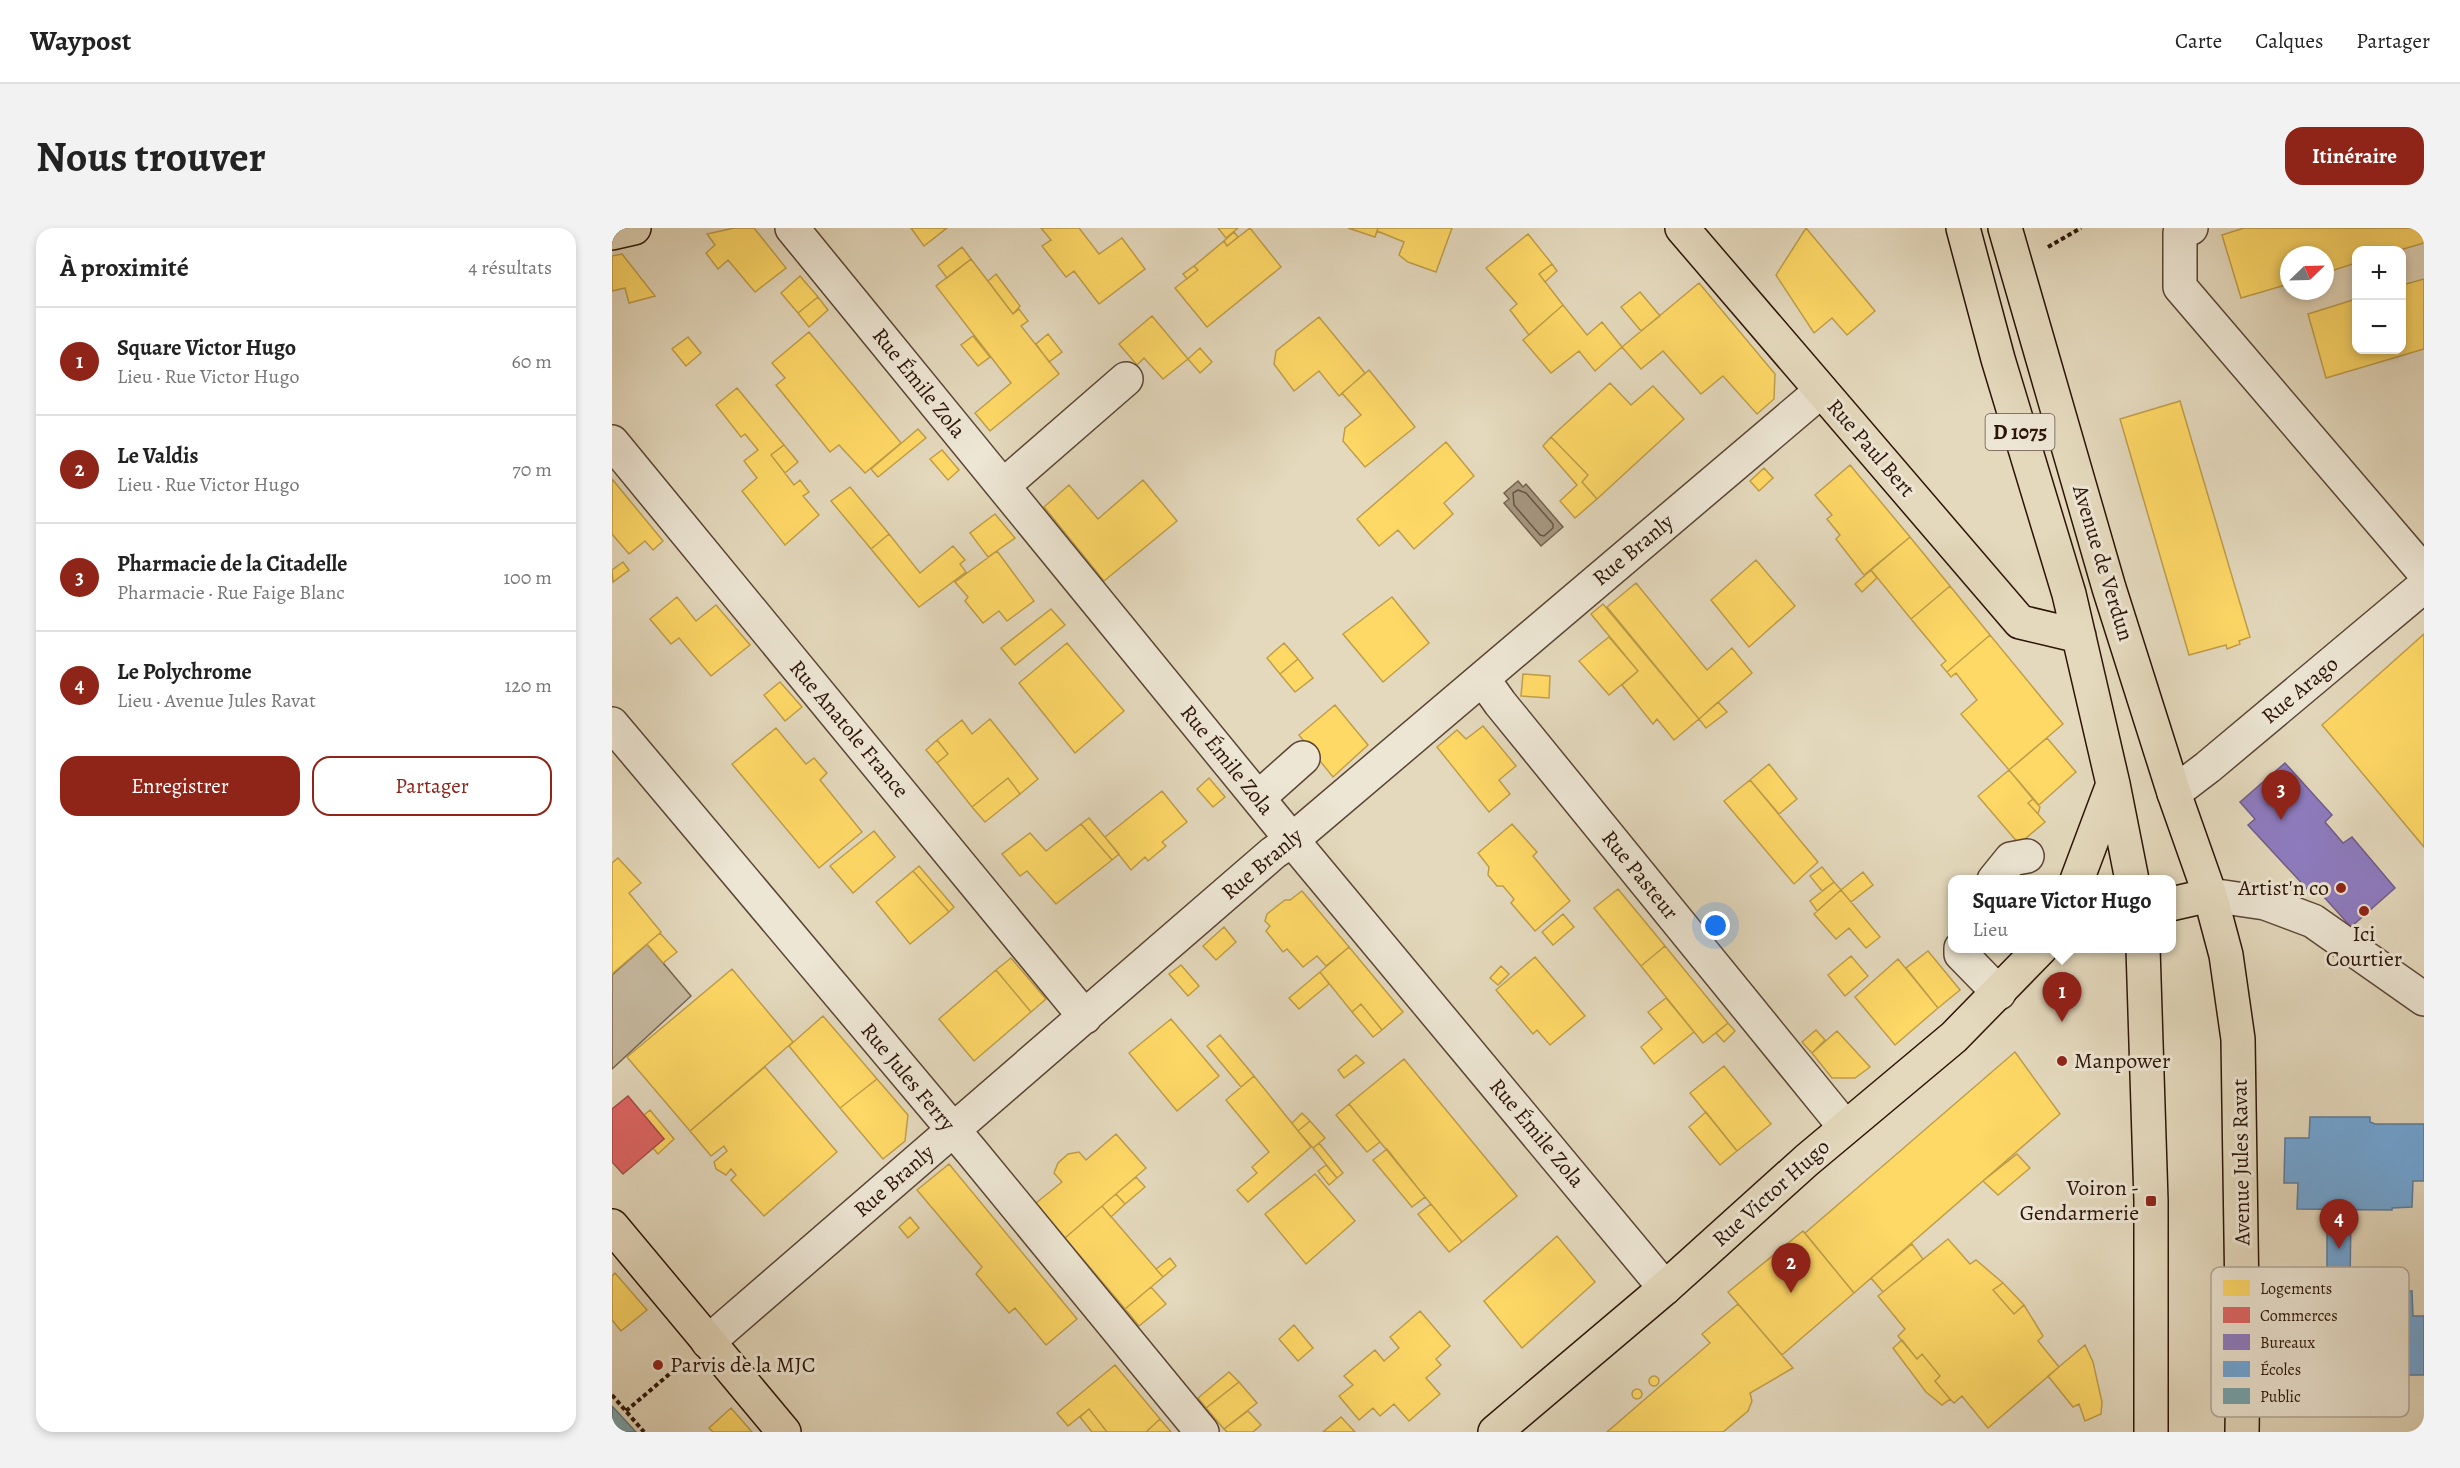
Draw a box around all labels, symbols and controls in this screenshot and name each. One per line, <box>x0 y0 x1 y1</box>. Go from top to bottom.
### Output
text: Waypost <box>30 22 131 60</box>
text: Carte <box>2175 27 2222 55</box>
text: Calques <box>2255 27 2323 55</box>
text: Partager <box>2356 27 2430 55</box>
button: Itinéraire <box>2285 127 2424 185</box>
text: Nous trouver <box>36 128 266 185</box>
north arrow <box>2280 246 2334 300</box>
map controls <box>2352 246 2406 354</box>
button: + <box>2352 246 2406 300</box>
text: À proximité <box>60 250 189 285</box>
text: 4 résultats <box>468 254 552 281</box>
button: − <box>2352 300 2406 354</box>
street label: Rue Émile Zola <box>865 322 973 445</box>
text: Square Victor Hugo <box>117 333 296 363</box>
text: 1 <box>76 348 83 375</box>
text: 60 m <box>512 348 552 375</box>
text: Lieu · Rue Victor Hugo <box>117 363 299 390</box>
street label: Rue Paul Bert <box>1820 393 1922 503</box>
road number: D 1075 <box>1986 414 2054 450</box>
text: Le Valdis <box>117 441 198 471</box>
text: 2 <box>75 456 84 483</box>
text: 70 m <box>512 456 552 483</box>
text: Lieu · Rue Victor Hugo <box>117 471 299 498</box>
street label: Avenue de Verdun <box>2065 480 2141 645</box>
street label: Rue Branly <box>1586 507 1680 593</box>
text: Pharmacie de la Citadelle <box>117 549 347 579</box>
text: 3 <box>75 564 84 591</box>
text: 100 m <box>503 564 552 591</box>
text: Pharmacie · Rue Faige Blanc <box>117 579 345 606</box>
street label: Rue Arago <box>2255 649 2345 731</box>
street label: Rue Anatole France <box>782 654 916 804</box>
text: Le Polychrome <box>117 657 252 687</box>
text: 4 <box>75 672 84 699</box>
text: 120 m <box>504 672 552 699</box>
text: Lieu · Avenue Jules Ravat <box>117 687 316 714</box>
street label: Rue Émile Zola <box>1173 699 1281 822</box>
button: Enregistrer <box>60 756 300 816</box>
button: Partager <box>312 756 552 816</box>
pin: 3 <box>2262 770 2300 820</box>
street label: Rue Branly <box>1215 821 1309 907</box>
street label: Rue Pasteur <box>1595 824 1685 926</box>
place label: Artist'n co <box>2237 873 2329 903</box>
popup <box>1948 875 2176 953</box>
marker: Artist'n co <box>2334 881 2348 895</box>
text: Square Victor Hugo <box>1972 886 2152 916</box>
marker: Ici Courtier <box>2357 904 2371 918</box>
your location <box>1701 911 1730 940</box>
text: Lieu <box>1972 916 2008 943</box>
place label: Ici Courtier <box>2326 919 2402 974</box>
pin: 1 <box>2042 972 2082 1022</box>
street label: Rue Jules Ferry <box>854 1016 962 1138</box>
place label: Manpower <box>2074 1046 2170 1076</box>
marker: Manpower <box>2055 1054 2069 1068</box>
street label: Rue Émile Zola <box>1482 1072 1592 1195</box>
street label: Avenue Jules Ravat <box>2225 1078 2257 1247</box>
street label: Rue Victor Hugo <box>1706 1132 1836 1254</box>
street label: Rue Branly <box>847 1138 941 1224</box>
place label: Voiron - Gendarmerie <box>2020 1173 2139 1228</box>
marker: Voiron - Gendarmerie <box>2144 1194 2158 1208</box>
pin: 4 <box>2320 1200 2358 1249</box>
pin: 2 <box>1772 1244 1810 1293</box>
legend <box>2211 1267 2409 1417</box>
text: Logements <box>2260 1278 2332 1300</box>
text: Commerces <box>2260 1305 2338 1327</box>
text: Bureaux <box>2260 1332 2315 1354</box>
place label: Parvis de la MJC <box>670 1350 816 1380</box>
marker: Parvis de la MJC <box>651 1358 665 1372</box>
text: Écoles <box>2260 1359 2301 1381</box>
text: Public <box>2260 1386 2301 1408</box>

